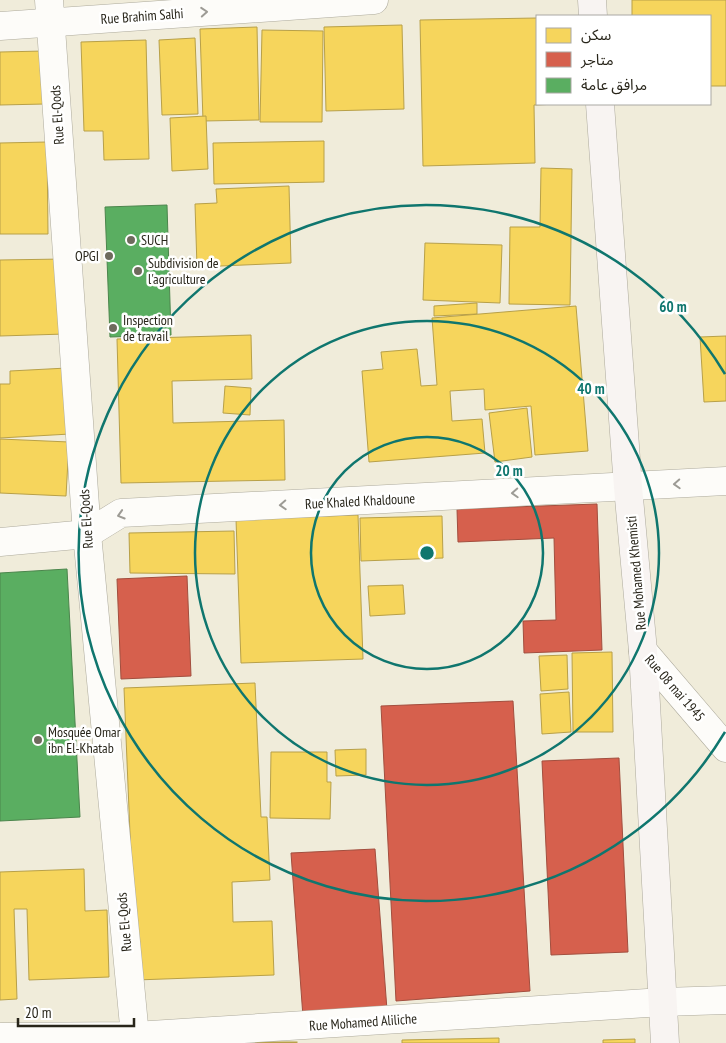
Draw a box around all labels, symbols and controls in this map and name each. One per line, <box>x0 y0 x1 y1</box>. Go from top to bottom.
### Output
street label: Rue Brahim Salhi <box>100 4 184 28</box>
one-way arrow <box>200 6 208 17</box>
legend <box>536 15 711 105</box>
text: سكن <box>581 25 612 44</box>
text: متاجر <box>580 50 614 69</box>
text: مرافق عامة <box>581 75 647 95</box>
street label: Rue El-Qods <box>46 84 68 145</box>
place label: SUCH <box>141 231 168 249</box>
marker: SUCH <box>125 234 137 246</box>
place label: OPGI <box>75 247 99 265</box>
marker: OPGI <box>103 250 115 262</box>
place label: Subdivision de l'agriculture <box>148 254 219 288</box>
marker: Subdivision de l'agriculture <box>132 265 144 277</box>
text: 60 m <box>659 297 687 316</box>
place label: Inspection de travail <box>123 311 173 345</box>
marker: Inspection de travail <box>107 322 119 334</box>
text: 40 m <box>577 379 605 398</box>
text: 20 m <box>495 461 523 480</box>
one-way arrow <box>673 478 681 489</box>
one-way arrow <box>511 487 519 498</box>
street label: Rue El-Qods <box>75 488 97 549</box>
street label: Rue Khaled Khaldoune <box>304 489 416 513</box>
one-way arrow <box>279 499 287 510</box>
one-way arrow <box>117 510 126 520</box>
street label: Rue Mohamed Khemisti <box>622 515 650 631</box>
centre of rings <box>418 544 436 562</box>
street label: Rue 08 mai 1945 <box>641 651 709 725</box>
place label: Mosquée Omar ibn El-Khatab <box>48 723 121 757</box>
marker: Mosquée Omar ibn El-Khatab <box>32 734 44 746</box>
street label: Rue El-Qods <box>112 891 136 952</box>
scale bar <box>18 996 134 1028</box>
text: 20 m <box>25 1003 51 1022</box>
street label: Rue Mohamed Aliliche <box>309 1009 418 1035</box>

